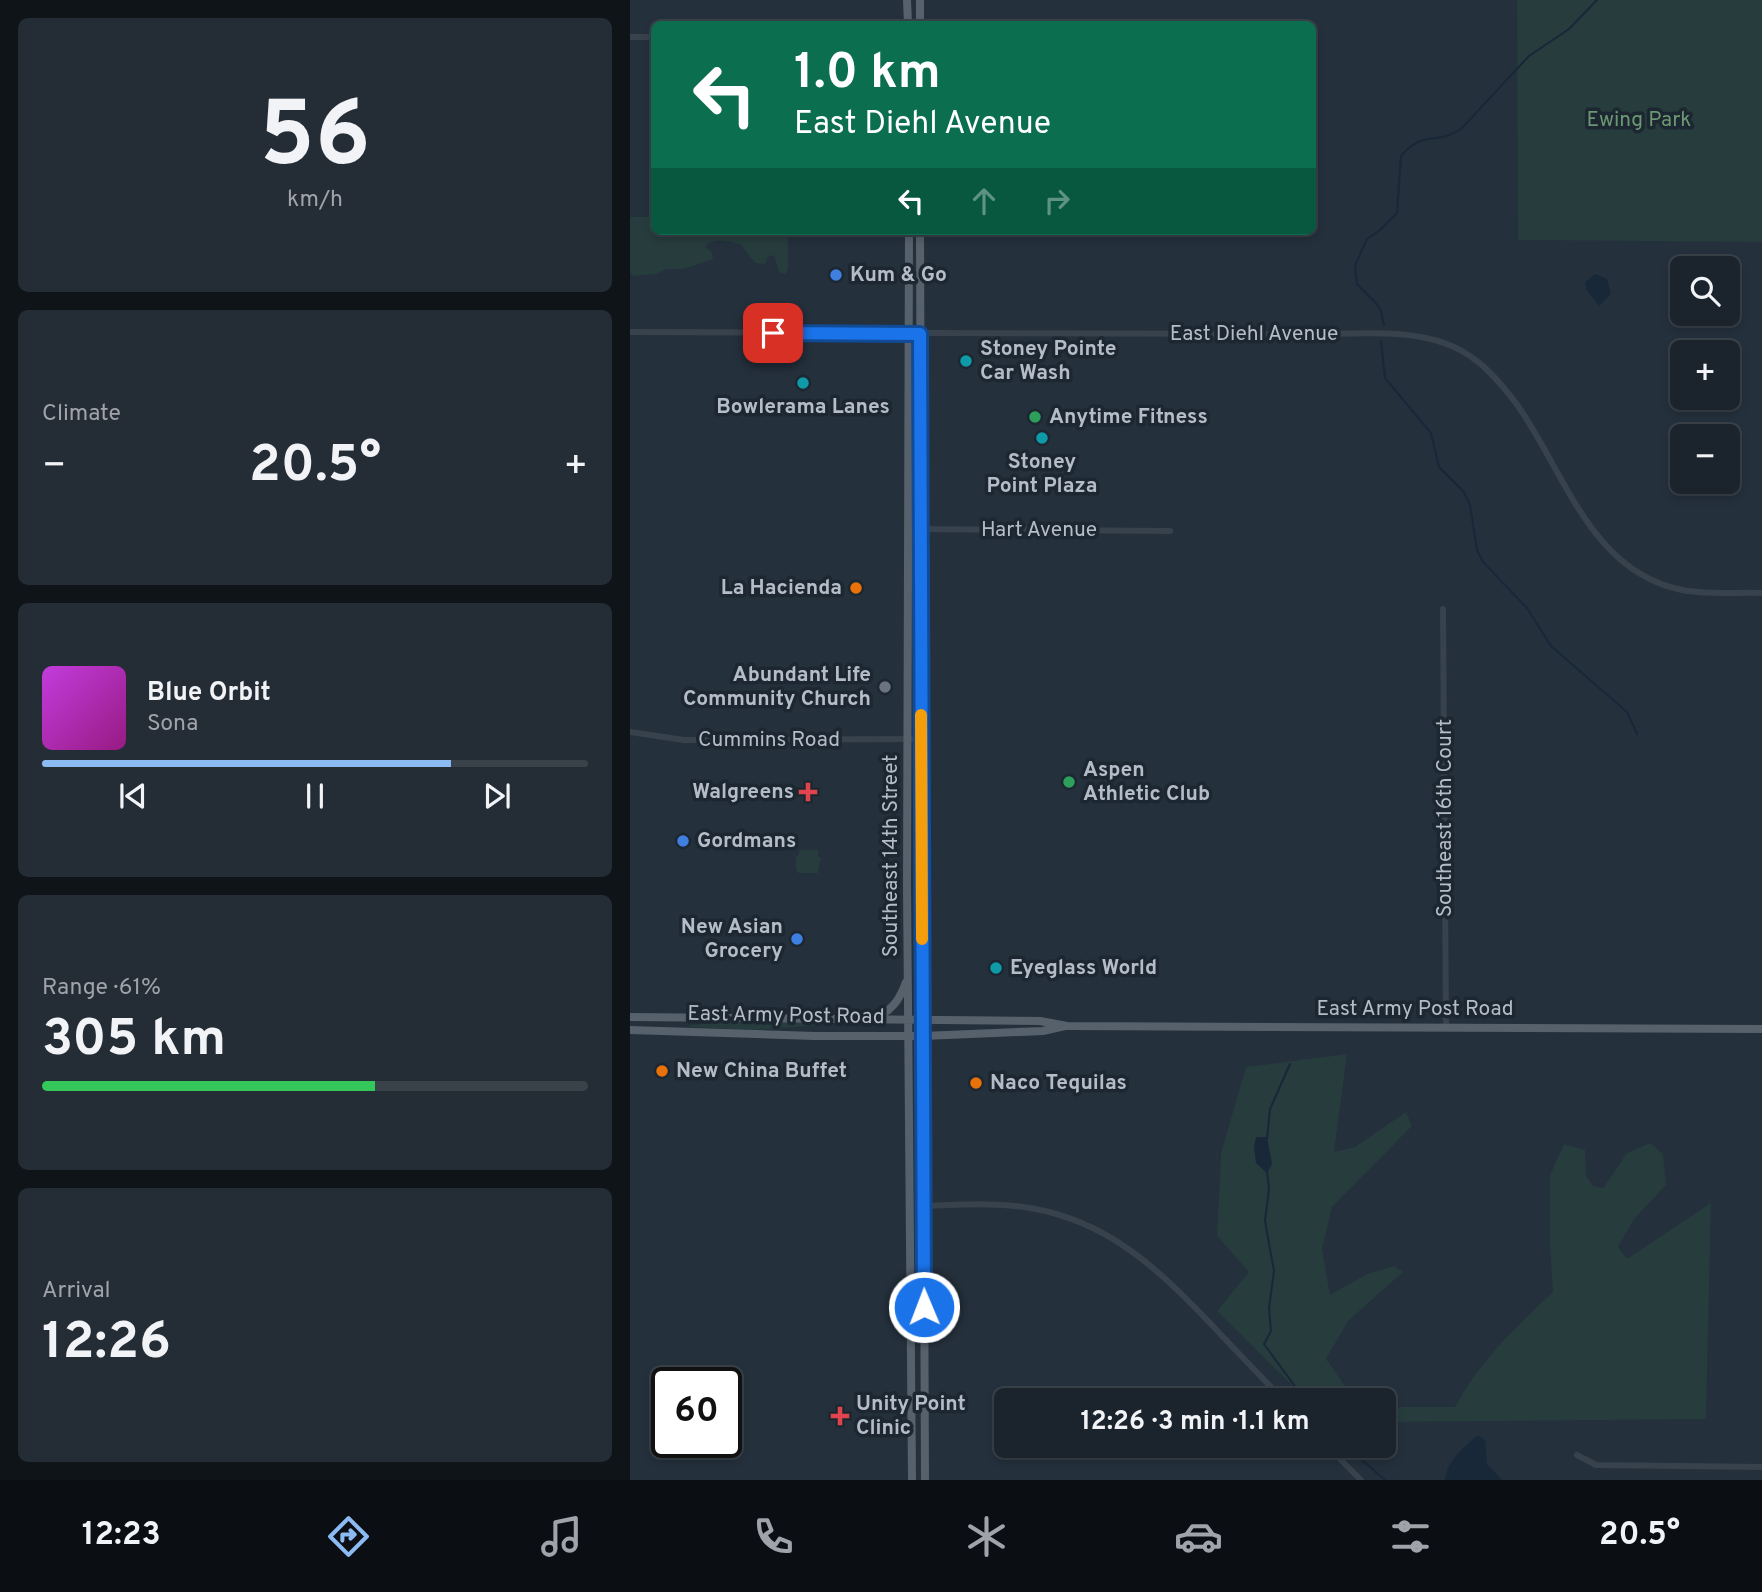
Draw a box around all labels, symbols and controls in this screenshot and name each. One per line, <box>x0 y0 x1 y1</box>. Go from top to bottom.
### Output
text: 1.0 km <box>794 44 941 106</box>
icon: left <box>679 49 770 140</box>
text: 56 <box>259 83 371 198</box>
text: East Diehl Avenue <box>794 105 1051 145</box>
park label: Ewing Park <box>1587 107 1691 134</box>
icon: left <box>892 182 930 220</box>
icon: ahead <box>965 182 1003 220</box>
icon: right <box>1038 182 1076 220</box>
text: km/h <box>287 186 343 215</box>
map controls <box>1670 256 1740 494</box>
button: search <box>1670 256 1740 326</box>
place label: Kum & Go <box>850 262 947 289</box>
marker: Kum & Go <box>828 267 844 283</box>
pin <box>743 303 803 363</box>
icon: arrive <box>754 314 792 352</box>
street label: East Diehl Avenue <box>1170 321 1338 348</box>
place label: Stoney Pointe Car Wash <box>980 336 1116 387</box>
button: + <box>1670 340 1740 410</box>
marker: Stoney Pointe Car Wash <box>958 353 974 369</box>
marker: Bowlerama Lanes <box>795 375 811 391</box>
place label: Bowlerama Lanes <box>716 394 890 421</box>
text: Climate <box>42 400 121 429</box>
place label: Anytime Fitness <box>1049 404 1208 431</box>
marker: Anytime Fitness <box>1027 409 1043 425</box>
button: − <box>1670 424 1740 494</box>
marker: Stoney Point Plaza <box>1034 430 1050 446</box>
text: 20.5° <box>249 434 381 500</box>
text: − <box>42 443 67 492</box>
text: + <box>563 443 588 492</box>
place label: Stoney Point Plaza <box>987 449 1097 500</box>
street label: Hart Avenue <box>981 517 1097 544</box>
place label: La Hacienda <box>721 575 842 602</box>
marker: La Hacienda <box>848 580 864 596</box>
place label: Abundant Life Community Church <box>683 662 871 713</box>
text: Blue Orbit <box>147 677 271 710</box>
marker: Abundant Life Community Church <box>877 679 893 695</box>
text: Sona <box>147 710 198 739</box>
street label: Southeast 16th Court <box>1432 719 1459 917</box>
street label: Cummins Road <box>698 727 840 754</box>
street label: Southeast 14th Street <box>878 755 905 957</box>
place label: Aspen Athletic Club <box>1083 757 1210 808</box>
marker: Aspen Athletic Club <box>1061 774 1077 790</box>
icon: previous <box>114 777 152 815</box>
icon: pause <box>296 777 334 815</box>
icon: next <box>478 777 516 815</box>
place label: Walgreens <box>692 779 794 806</box>
marker: Walgreens <box>800 784 816 800</box>
place label: Gordmans <box>697 828 796 855</box>
marker: Gordmans <box>675 833 691 849</box>
place label: New Asian Grocery <box>681 914 783 965</box>
marker: New Asian Grocery <box>789 931 805 947</box>
place label: Eyeglass World <box>1010 955 1157 982</box>
marker: Eyeglass World <box>988 960 1004 976</box>
text: Range · 61% <box>42 974 161 1003</box>
street label: East Army Post Road <box>1316 996 1514 1023</box>
street label: East Army Post Road <box>687 1001 885 1031</box>
text: 305 km <box>42 1008 226 1074</box>
place label: New China Buffet <box>676 1058 847 1085</box>
marker: New China Buffet <box>654 1063 670 1079</box>
place label: Naco Tequilas <box>990 1070 1127 1097</box>
marker: Naco Tequilas <box>968 1075 984 1091</box>
position arrow <box>887 1270 961 1344</box>
text: Arrival <box>42 1277 111 1306</box>
text: 12:26 <box>42 1311 171 1377</box>
speed limit sign: 60 <box>651 1367 742 1458</box>
place label: Unity Point Clinic <box>856 1391 966 1442</box>
marker: Unity Point Clinic <box>830 1406 850 1426</box>
text: 12:26 · 3 min · 1.1 km <box>1080 1406 1310 1439</box>
icon: directions <box>324 1512 373 1561</box>
icon: music <box>537 1512 586 1561</box>
icon: phone <box>749 1512 798 1561</box>
icon: climate <box>962 1512 1011 1561</box>
icon: car <box>1174 1512 1223 1561</box>
icon: filters <box>1386 1512 1435 1561</box>
text: 12:23 <box>82 1516 161 1556</box>
text: 20.5° <box>1599 1516 1680 1556</box>

